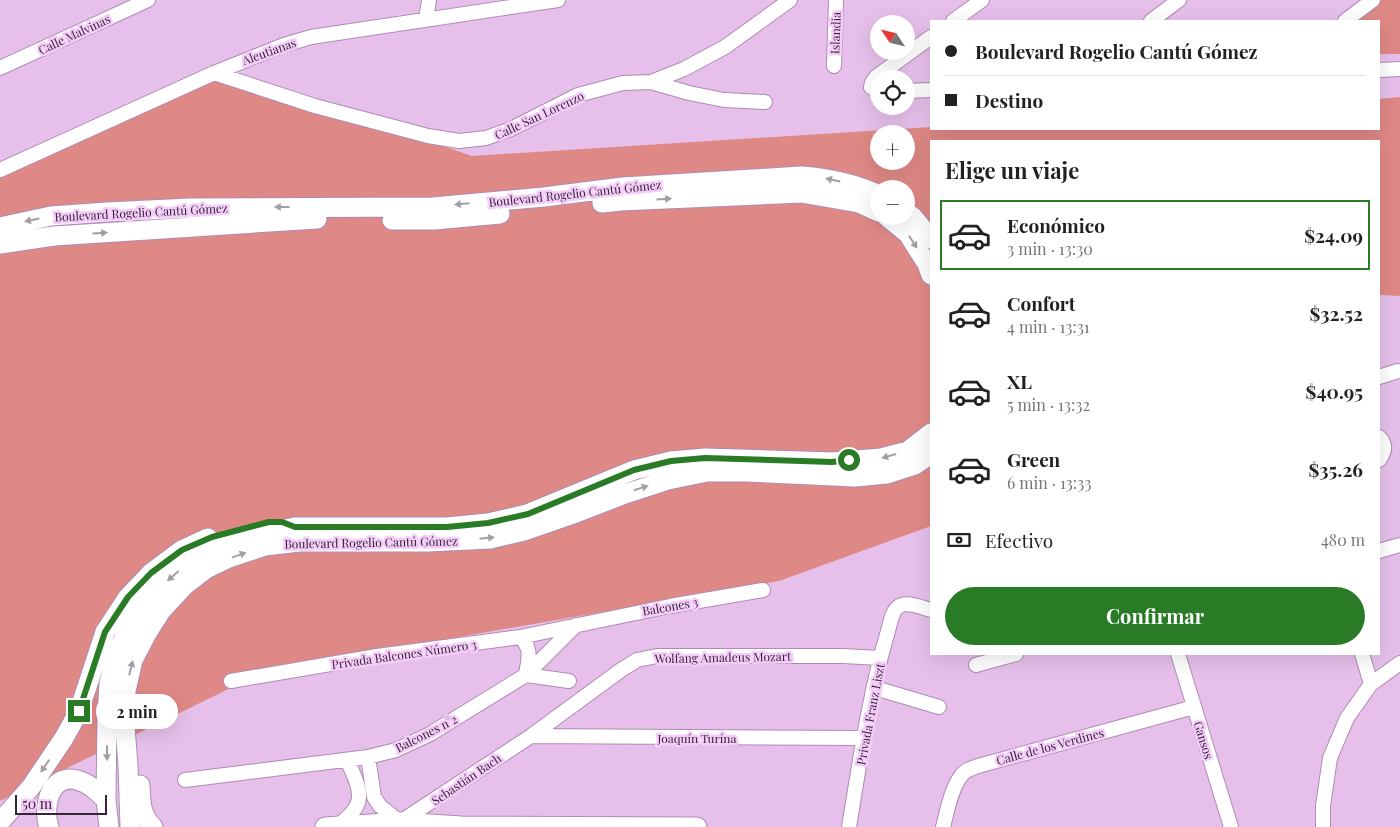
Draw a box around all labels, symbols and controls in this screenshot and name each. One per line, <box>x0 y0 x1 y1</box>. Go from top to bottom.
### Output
street label: Calle Malvinas <box>35 10 113 58</box>
street label: Islandia <box>826 12 844 54</box>
north arrow <box>870 15 915 60</box>
map controls <box>870 15 915 225</box>
street label: Aleutianas <box>239 34 298 68</box>
text: Boulevard Rogelio Cantú Gómez <box>975 38 1258 64</box>
button: locate <box>870 70 915 115</box>
street label: Calle San Lorenzo <box>492 87 587 143</box>
text: Destino <box>975 87 1043 113</box>
button: + <box>870 125 915 170</box>
text: Elige un viaje <box>945 155 1079 185</box>
street label: Boulevard Rogelio Cantú Gómez <box>488 176 662 210</box>
one-way arrow <box>825 176 840 184</box>
button: − <box>870 180 915 225</box>
one-way arrow <box>656 194 672 202</box>
street label: Boulevard Rogelio Cantú Gómez <box>54 199 228 225</box>
one-way arrow <box>453 200 469 208</box>
one-way arrow <box>273 203 289 211</box>
text: Económico <box>1007 212 1105 238</box>
icon: car <box>947 213 992 258</box>
one-way arrow <box>25 216 40 224</box>
text: $24.09 <box>1304 222 1363 248</box>
one-way arrow <box>93 228 109 236</box>
one-way arrow <box>908 236 918 249</box>
text: 3 min · 13:30 <box>1007 238 1093 259</box>
text: Confort <box>1007 290 1075 316</box>
icon: car <box>947 291 992 336</box>
text: $32.52 <box>1309 300 1363 326</box>
text: 4 min · 13:31 <box>1007 316 1090 337</box>
text: XL <box>1007 368 1032 394</box>
icon: car <box>947 369 992 414</box>
text: $40.95 <box>1306 378 1363 404</box>
text: 5 min · 13:32 <box>1007 394 1090 415</box>
text: Green <box>1007 446 1060 472</box>
icon: car <box>947 447 992 492</box>
route start <box>838 449 860 471</box>
one-way arrow <box>882 452 897 460</box>
text: $35.26 <box>1308 456 1363 482</box>
text: 6 min · 13:33 <box>1007 472 1091 493</box>
one-way arrow <box>634 484 649 492</box>
icon: cash <box>945 526 973 554</box>
text: Efectivo <box>985 527 1053 553</box>
text: 480 m <box>1321 529 1365 550</box>
street label: Boulevard Rogelio Cantú Gómez <box>284 532 458 552</box>
one-way arrow <box>480 534 496 542</box>
one-way arrow <box>232 551 247 559</box>
one-way arrow <box>167 570 179 582</box>
button: Confirmar <box>945 587 1365 645</box>
street label: Balcones 3 <box>641 593 699 619</box>
street label: Privada Balcones Número 3 <box>330 636 478 672</box>
street label: Wolfang Amadeus Mozart <box>654 648 792 666</box>
one-way arrow <box>127 660 135 675</box>
street label: Privada Franz Liszt <box>852 661 888 766</box>
callout: 2 min <box>96 694 179 728</box>
route end <box>68 700 90 722</box>
text: 2 min <box>116 701 158 722</box>
street label: Balcones n°2 <box>392 710 460 755</box>
street label: Gansos <box>1191 719 1217 761</box>
street label: Calle de los Verdines <box>994 724 1106 768</box>
street label: Joaquín Turína <box>657 730 736 746</box>
one-way arrow <box>103 745 111 761</box>
street label: Sebastián Bach <box>428 750 504 808</box>
one-way arrow <box>40 760 50 773</box>
scale bar <box>15 792 108 815</box>
text: 50 m <box>22 794 52 813</box>

